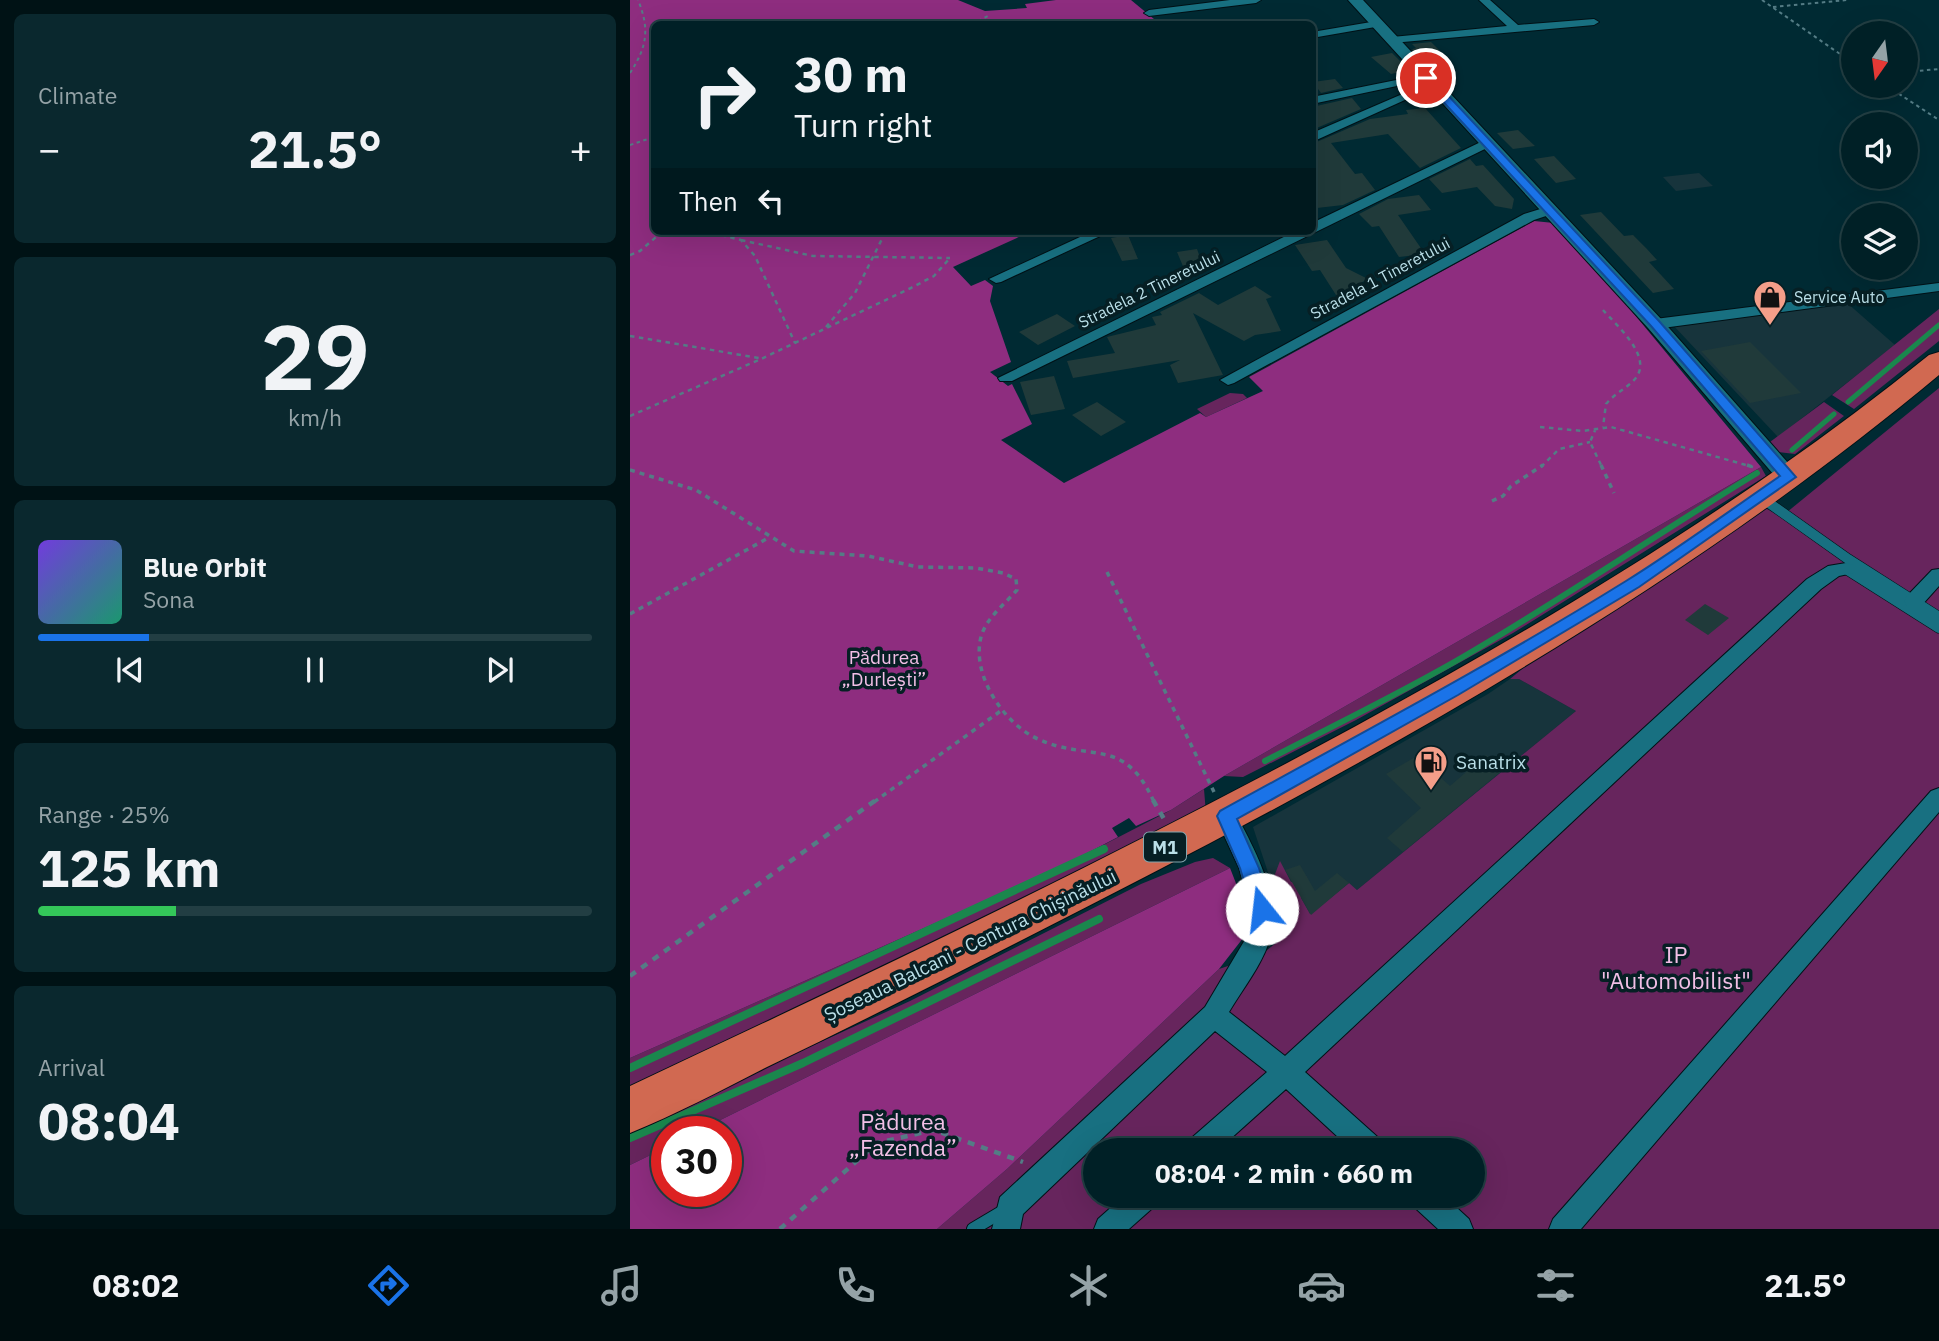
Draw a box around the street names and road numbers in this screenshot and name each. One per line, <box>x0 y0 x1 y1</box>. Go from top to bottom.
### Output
street label: Stradela 1 Tineretului <box>1307 233 1453 323</box>
street label: Stradela 2 Tineretului <box>1075 246 1223 332</box>
road number: M1 <box>1144 832 1186 862</box>
street label: Șoseaua Balcani - Centura Chișinăului <box>820 864 1120 1026</box>

